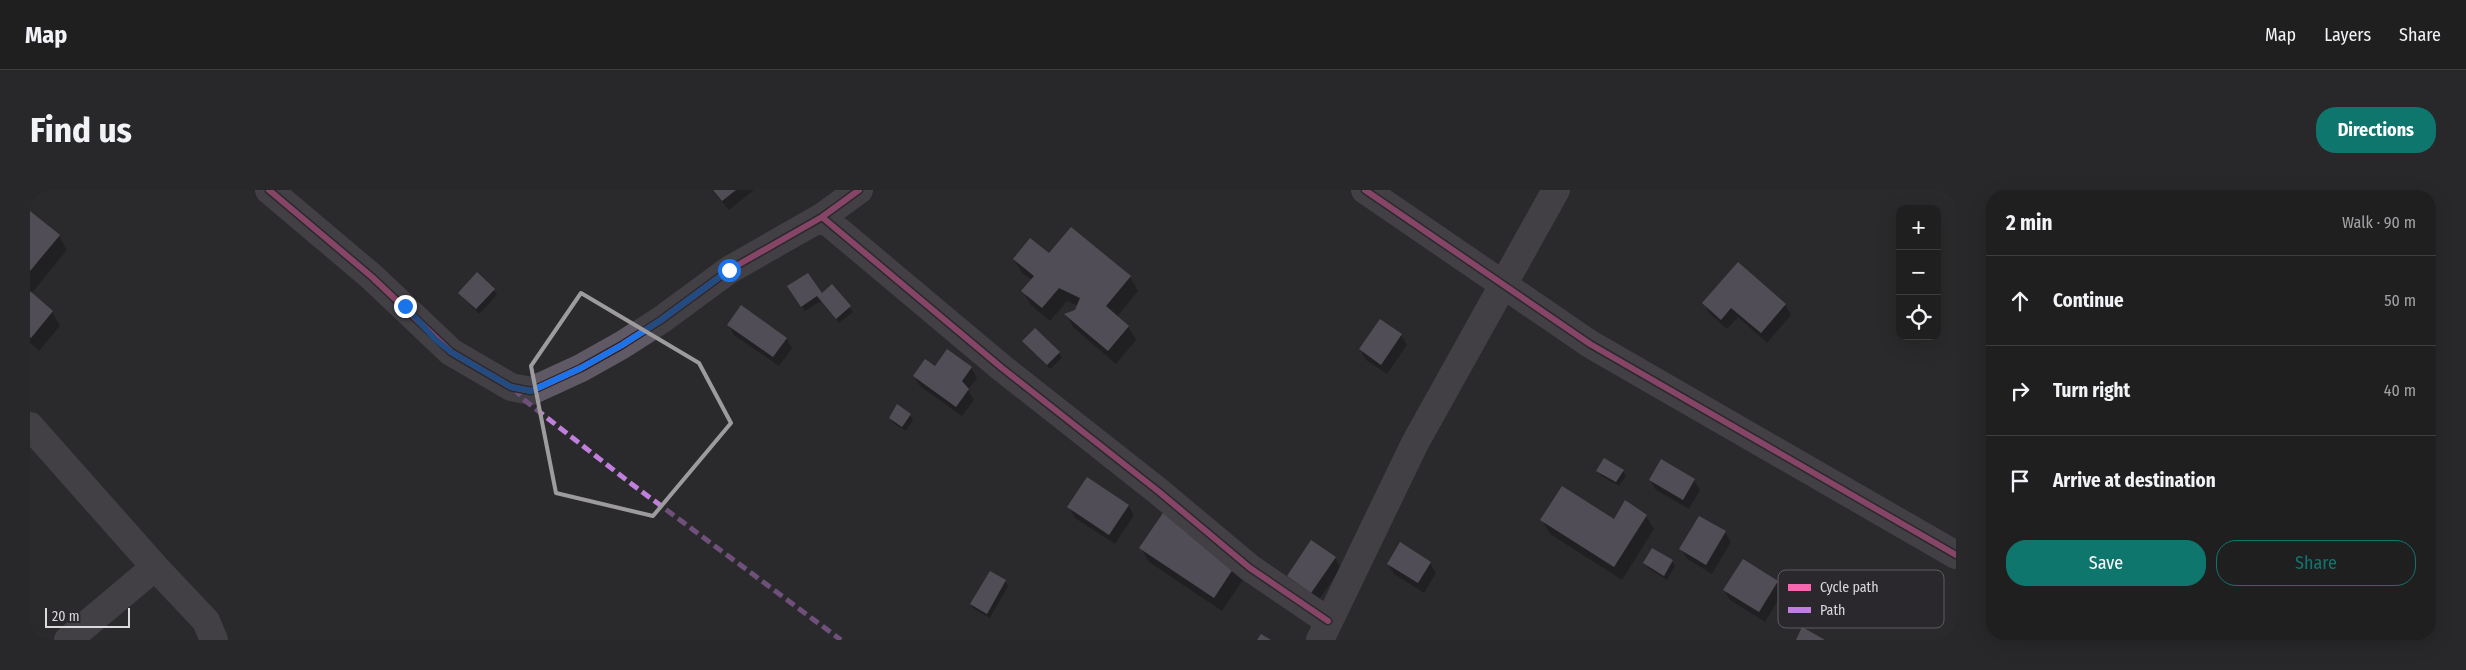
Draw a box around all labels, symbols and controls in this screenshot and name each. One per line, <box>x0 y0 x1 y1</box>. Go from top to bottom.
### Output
text: Map <box>25 21 67 49</box>
text: Map <box>2265 24 2296 46</box>
text: Layers <box>2324 24 2371 46</box>
text: Share <box>2399 24 2441 46</box>
button: Directions <box>2316 107 2436 153</box>
text: Find us <box>30 109 132 151</box>
map controls <box>1896 205 1941 340</box>
button: + <box>1896 205 1941 250</box>
text: 2 min <box>2006 210 2053 236</box>
text: Walk · 90 m <box>2342 213 2416 232</box>
button: − <box>1896 250 1941 295</box>
route start <box>718 259 741 282</box>
icon: ahead <box>2006 287 2034 315</box>
text: Continue <box>2053 289 2124 312</box>
text: 50 m <box>2384 291 2416 310</box>
route end <box>394 295 417 318</box>
button: locate <box>1896 295 1941 340</box>
icon: right <box>2006 377 2034 405</box>
text: Turn right <box>2053 379 2130 402</box>
text: 40 m <box>2384 381 2416 400</box>
icon: arrive <box>2006 467 2034 495</box>
text: Arrive at destination <box>2053 469 2216 492</box>
button: Save <box>2006 540 2206 586</box>
button: Share <box>2216 540 2416 586</box>
legend <box>1778 570 1944 628</box>
text: Cycle path <box>1820 579 1879 596</box>
text: Path <box>1820 602 1845 619</box>
scale bar <box>45 605 130 628</box>
text: 20 m <box>52 608 80 625</box>

